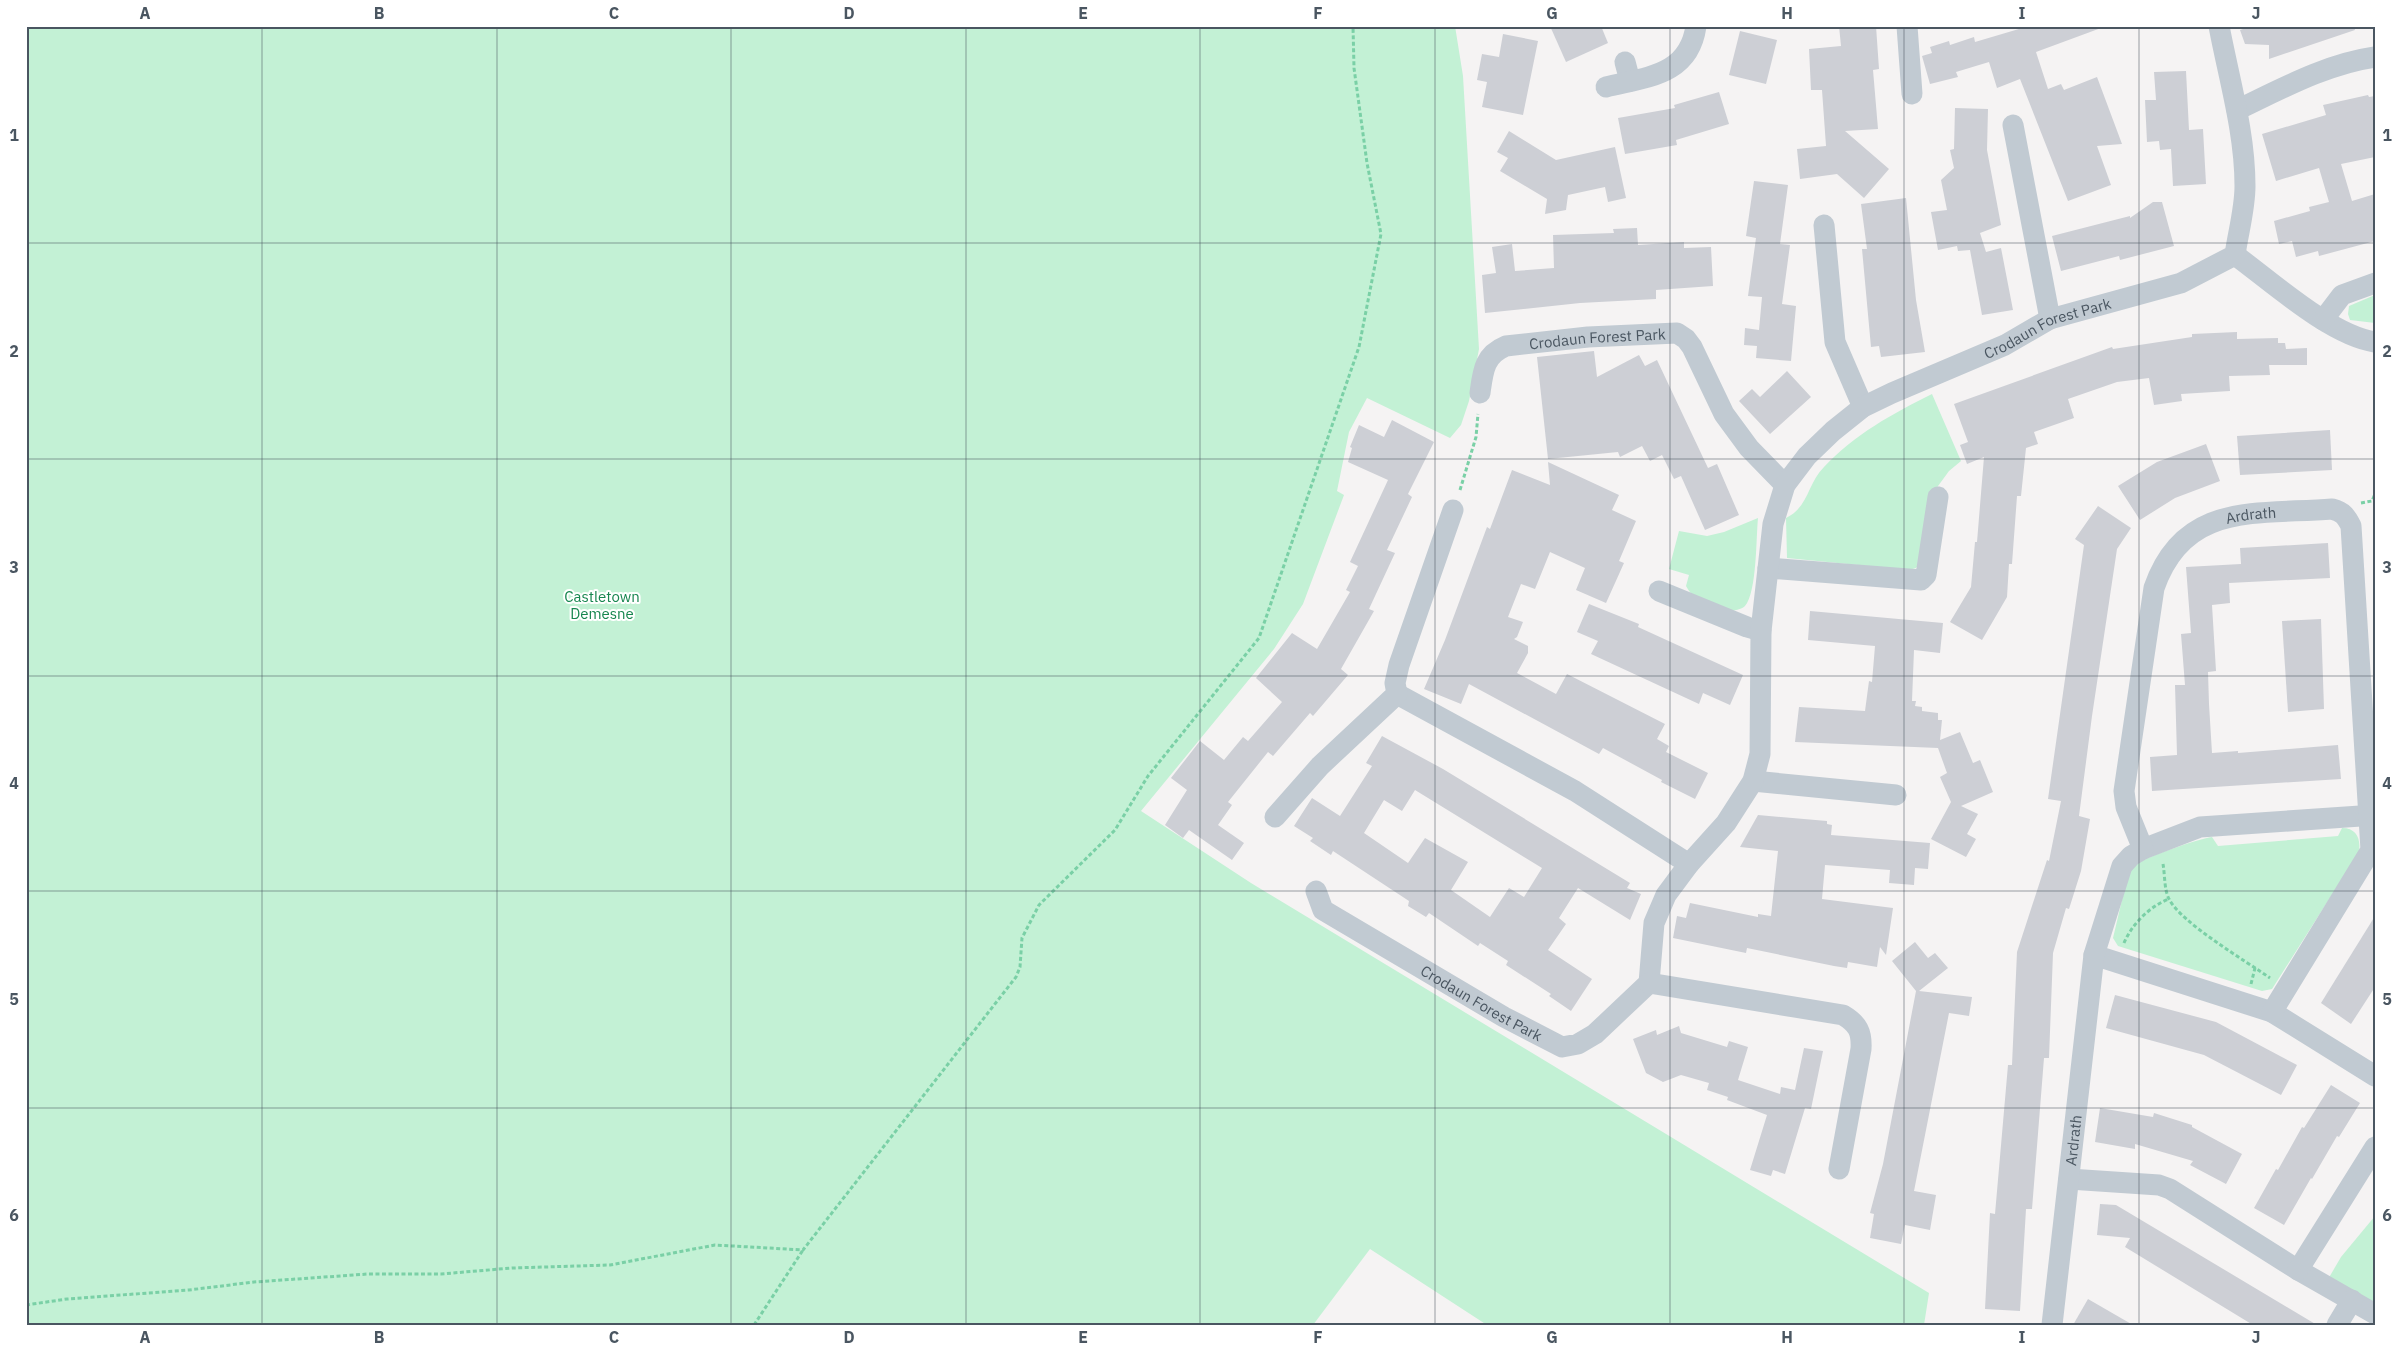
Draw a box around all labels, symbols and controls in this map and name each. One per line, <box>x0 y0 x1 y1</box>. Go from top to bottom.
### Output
text: A <box>140 3 151 23</box>
text: B <box>374 3 385 23</box>
text: C <box>609 3 619 23</box>
text: D <box>843 3 855 23</box>
text: E <box>1078 3 1088 23</box>
text: F <box>1313 3 1323 23</box>
text: G <box>1546 3 1558 23</box>
text: H <box>1781 3 1793 23</box>
text: I <box>2019 3 2026 23</box>
text: J <box>2252 3 2260 23</box>
text: 1 <box>9 125 19 145</box>
text: 1 <box>2382 125 2392 145</box>
street label: Crodaun Forest Park <box>1981 293 2113 362</box>
street label: Crodaun Forest Park <box>1528 324 1666 353</box>
text: 2 <box>9 341 19 361</box>
text: 2 <box>2382 341 2392 361</box>
street label: Ardrath <box>2224 502 2277 527</box>
text: 3 <box>9 557 19 577</box>
text: 3 <box>2382 557 2392 577</box>
park label: Castletown Demesne <box>564 587 640 623</box>
text: 4 <box>9 773 19 793</box>
text: 4 <box>2382 773 2392 793</box>
street label: Crodaun Forest Park <box>1417 960 1546 1045</box>
text: 5 <box>9 989 19 1009</box>
text: 5 <box>2382 989 2392 1009</box>
street label: Ardrath <box>2061 1114 2085 1167</box>
text: 6 <box>9 1205 19 1225</box>
text: 6 <box>2382 1205 2392 1225</box>
text: A <box>140 1327 151 1347</box>
text: B <box>374 1327 385 1347</box>
text: C <box>609 1327 619 1347</box>
text: D <box>843 1327 855 1347</box>
text: E <box>1078 1327 1088 1347</box>
text: F <box>1313 1327 1323 1347</box>
text: G <box>1546 1327 1558 1347</box>
text: H <box>1781 1327 1793 1347</box>
text: I <box>2019 1327 2026 1347</box>
text: J <box>2252 1327 2260 1347</box>

